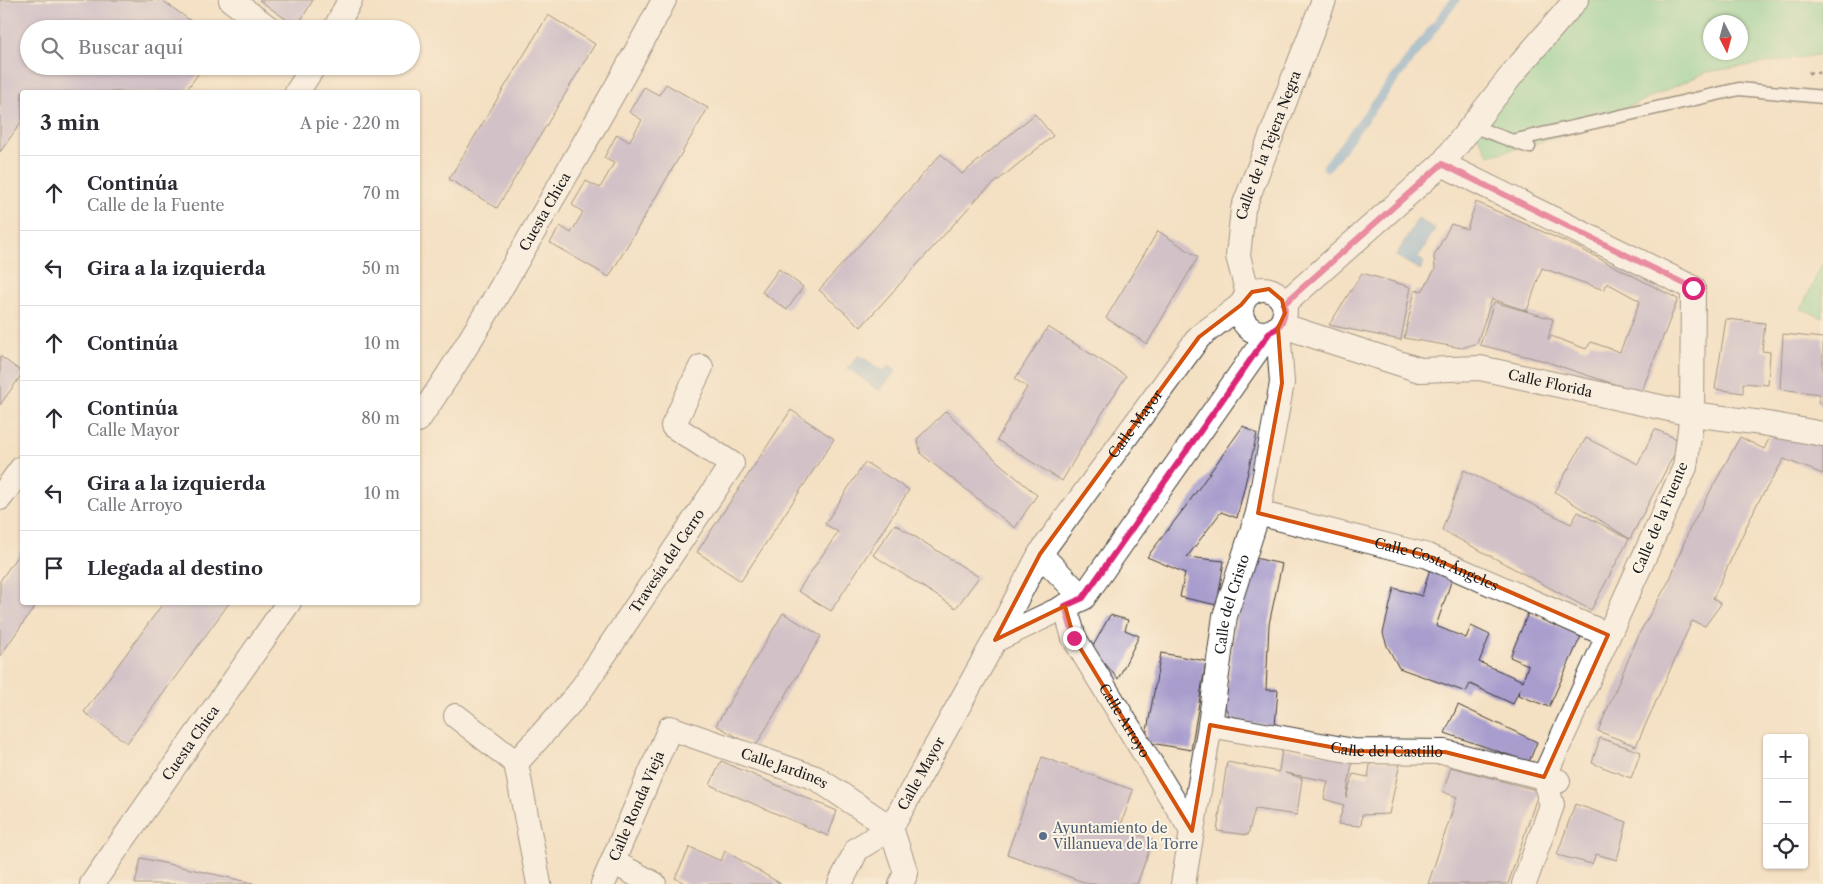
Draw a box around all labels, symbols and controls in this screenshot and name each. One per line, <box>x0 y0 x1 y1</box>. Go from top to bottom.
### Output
north arrow <box>1703 15 1748 60</box>
search box <box>20 20 420 75</box>
icon: search <box>38 34 66 62</box>
text: Buscar aquí <box>78 36 183 59</box>
street label: Calle de la Tejera Negra <box>1233 68 1305 221</box>
text: 3 min <box>40 110 100 135</box>
text: A pie · 220 m <box>300 113 400 133</box>
street label: Cuesta Chica <box>515 169 575 254</box>
text: Continúa <box>87 172 178 195</box>
icon: ahead <box>40 179 68 207</box>
text: 70 m <box>363 183 400 203</box>
text: Calle de la Fuente <box>87 195 225 215</box>
icon: left <box>40 254 68 282</box>
text: Gira a la izquierda <box>87 257 266 280</box>
text: 50 m <box>362 258 400 278</box>
route start <box>1682 277 1705 300</box>
icon: ahead <box>40 329 68 357</box>
text: Continúa <box>87 332 178 355</box>
text: 10 m <box>364 333 400 353</box>
street label: Calle Florida <box>1506 365 1595 401</box>
street label: Calle Mayor <box>1104 386 1167 462</box>
text: Continúa <box>87 397 178 420</box>
icon: ahead <box>40 404 68 432</box>
text: 80 m <box>361 408 400 428</box>
text: Calle Mayor <box>87 420 180 440</box>
street label: Calle de la Fuente <box>1628 459 1692 577</box>
text: Gira a la izquierda <box>87 472 266 495</box>
icon: left <box>40 479 68 507</box>
text: 10 m <box>364 483 400 503</box>
text: Calle Arroyo <box>87 495 183 515</box>
street label: Travesía del Cerro <box>626 505 708 617</box>
street label: Calle Costa Ángeles <box>1372 534 1501 595</box>
street label: Calle del Cristo <box>1211 552 1253 656</box>
icon: arrive <box>40 554 68 582</box>
text: Llegada al destino <box>87 557 263 580</box>
route end <box>1063 627 1086 650</box>
street label: Calle Arroyo <box>1095 680 1154 761</box>
street label: Cuesta Chica <box>158 701 223 784</box>
street label: Calle Mayor <box>894 734 949 813</box>
map controls <box>1763 734 1808 869</box>
button: + <box>1763 734 1808 779</box>
street label: Calle del Castillo <box>1329 738 1443 761</box>
street label: Calle Jardines <box>738 744 832 793</box>
street label: Calle Ronda Vieja <box>605 748 668 864</box>
button: − <box>1763 779 1808 824</box>
place label: Ayuntamiento de Villanueva de la Torre <box>1052 819 1198 853</box>
button: locate <box>1763 824 1808 869</box>
marker: Ayuntamiento de Villanueva de la Torre <box>1037 830 1049 842</box>

